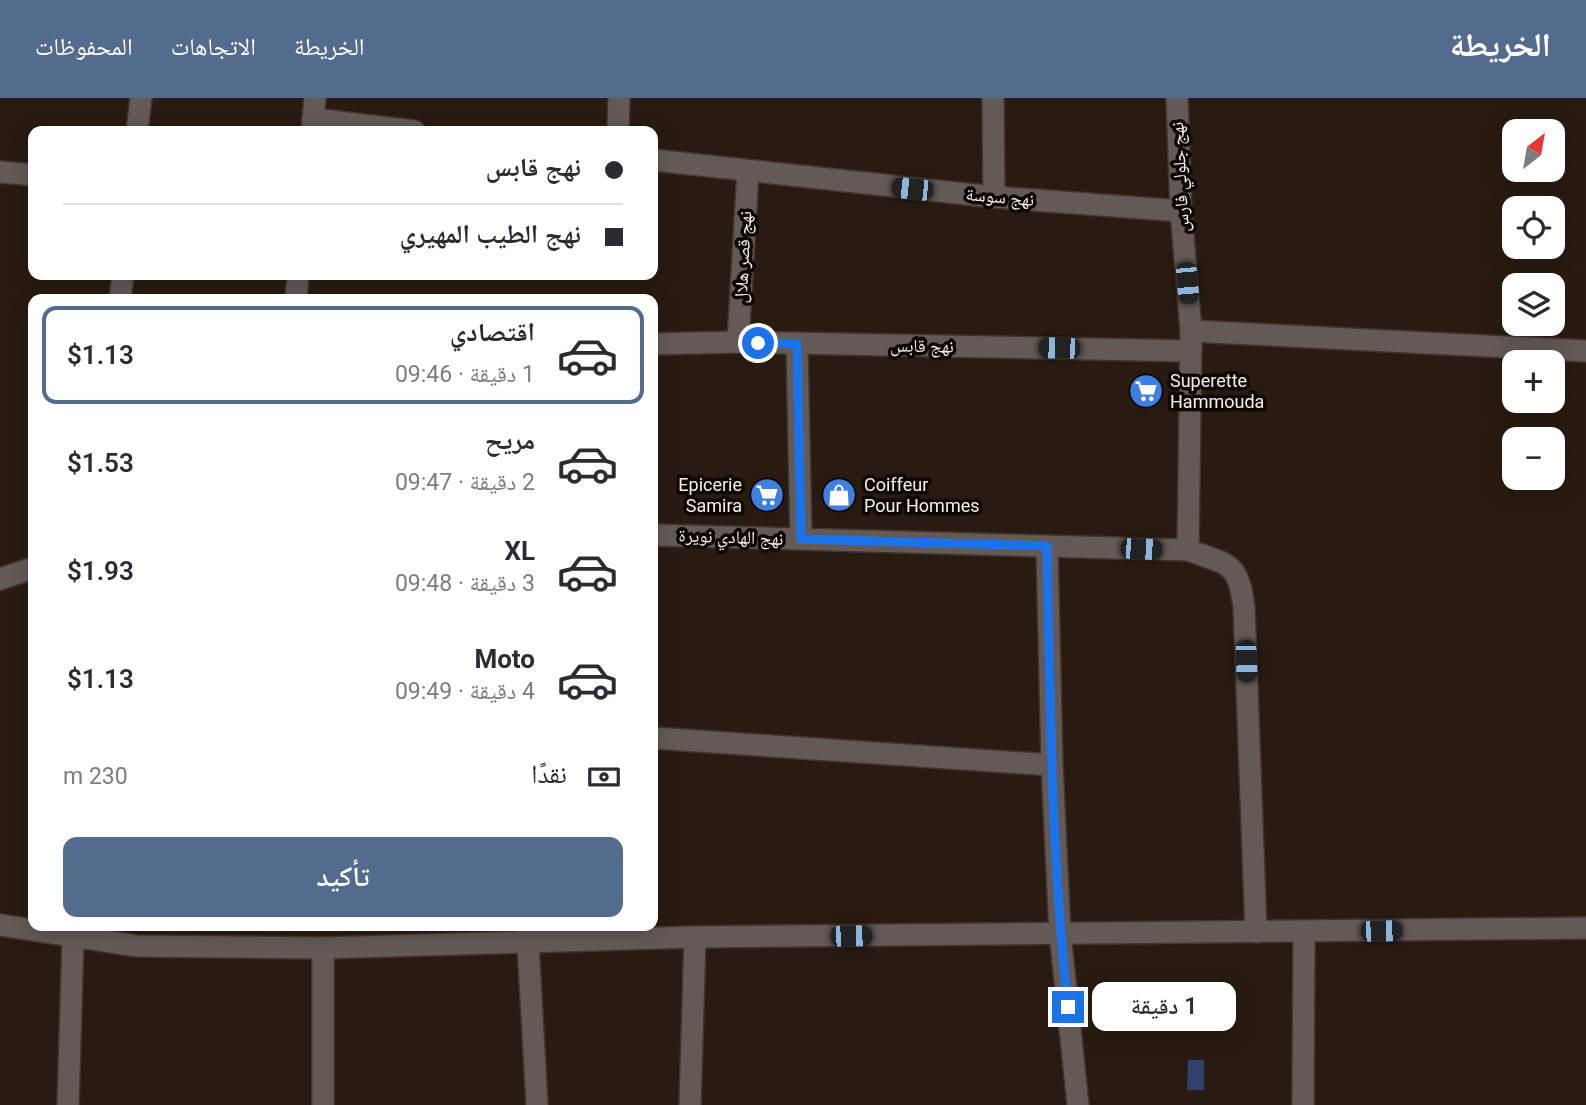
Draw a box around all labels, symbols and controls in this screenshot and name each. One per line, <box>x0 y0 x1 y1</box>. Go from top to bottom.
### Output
text: الخريطة <box>1450 25 1551 64</box>
text: المحفوظات <box>35 33 133 61</box>
text: الاتجاهات <box>171 33 256 61</box>
text: الخريطة <box>294 33 365 61</box>
north arrow <box>1502 119 1564 182</box>
map controls <box>1502 119 1565 490</box>
street label: نهج جلولي فارس <box>1166 121 1197 233</box>
text: نهج قابس <box>485 152 581 182</box>
car <box>891 176 934 202</box>
street label: نهج سوسة <box>965 183 1035 212</box>
button: locate <box>1502 196 1565 259</box>
street label: نهج قصر هلال <box>730 210 757 304</box>
text: نهج الطيب المهيري <box>400 219 581 249</box>
car <box>1175 261 1200 305</box>
button: layers <box>1502 273 1565 336</box>
text: اقتصادي <box>450 317 535 347</box>
icon: car <box>556 324 619 387</box>
route start <box>742 327 774 359</box>
street label: نهج قابس <box>890 334 954 359</box>
car <box>1038 337 1081 359</box>
text: $1.13 <box>67 340 134 370</box>
button: + <box>1502 350 1565 413</box>
text: 1 دقيقة · 09:46 <box>395 361 535 388</box>
place label: Superette Hammouda <box>1170 370 1264 412</box>
supermarket icon: Superette Hammouda <box>1127 372 1165 410</box>
text: مريح <box>485 425 535 455</box>
button: − <box>1502 427 1565 490</box>
icon: car <box>556 432 619 495</box>
text: $1.53 <box>67 448 134 478</box>
text: 2 دقيقة · 09:47 <box>395 469 535 496</box>
place label: Epicerie Samira <box>678 474 742 516</box>
place label: Coiffeur Pour Hommes <box>864 474 980 516</box>
supermarket icon: Epicerie Samira <box>748 476 786 514</box>
shop icon: Coiffeur Pour Hommes <box>820 476 858 514</box>
street label: نهج الهادي نويرة <box>678 524 784 553</box>
text: XL <box>504 536 535 566</box>
car <box>1120 538 1163 560</box>
icon: car <box>556 540 619 603</box>
text: $1.93 <box>67 556 134 586</box>
text: 3 دقيقة · 09:48 <box>395 570 535 597</box>
car <box>1235 640 1258 682</box>
text: Moto <box>474 644 535 674</box>
icon: car <box>556 648 619 711</box>
text: $1.13 <box>67 664 134 694</box>
text: 4 دقيقة · 09:49 <box>395 678 535 705</box>
icon: cash <box>585 758 623 796</box>
text: نقدًا <box>531 759 567 789</box>
text: 230 m <box>63 763 128 790</box>
button: تأكيد <box>63 837 623 917</box>
car <box>1360 920 1403 942</box>
car <box>830 925 873 947</box>
callout: 1 دقيقة <box>1092 982 1236 1032</box>
route end <box>1052 991 1084 1023</box>
text: 1 دقيقة <box>1131 993 1197 1020</box>

